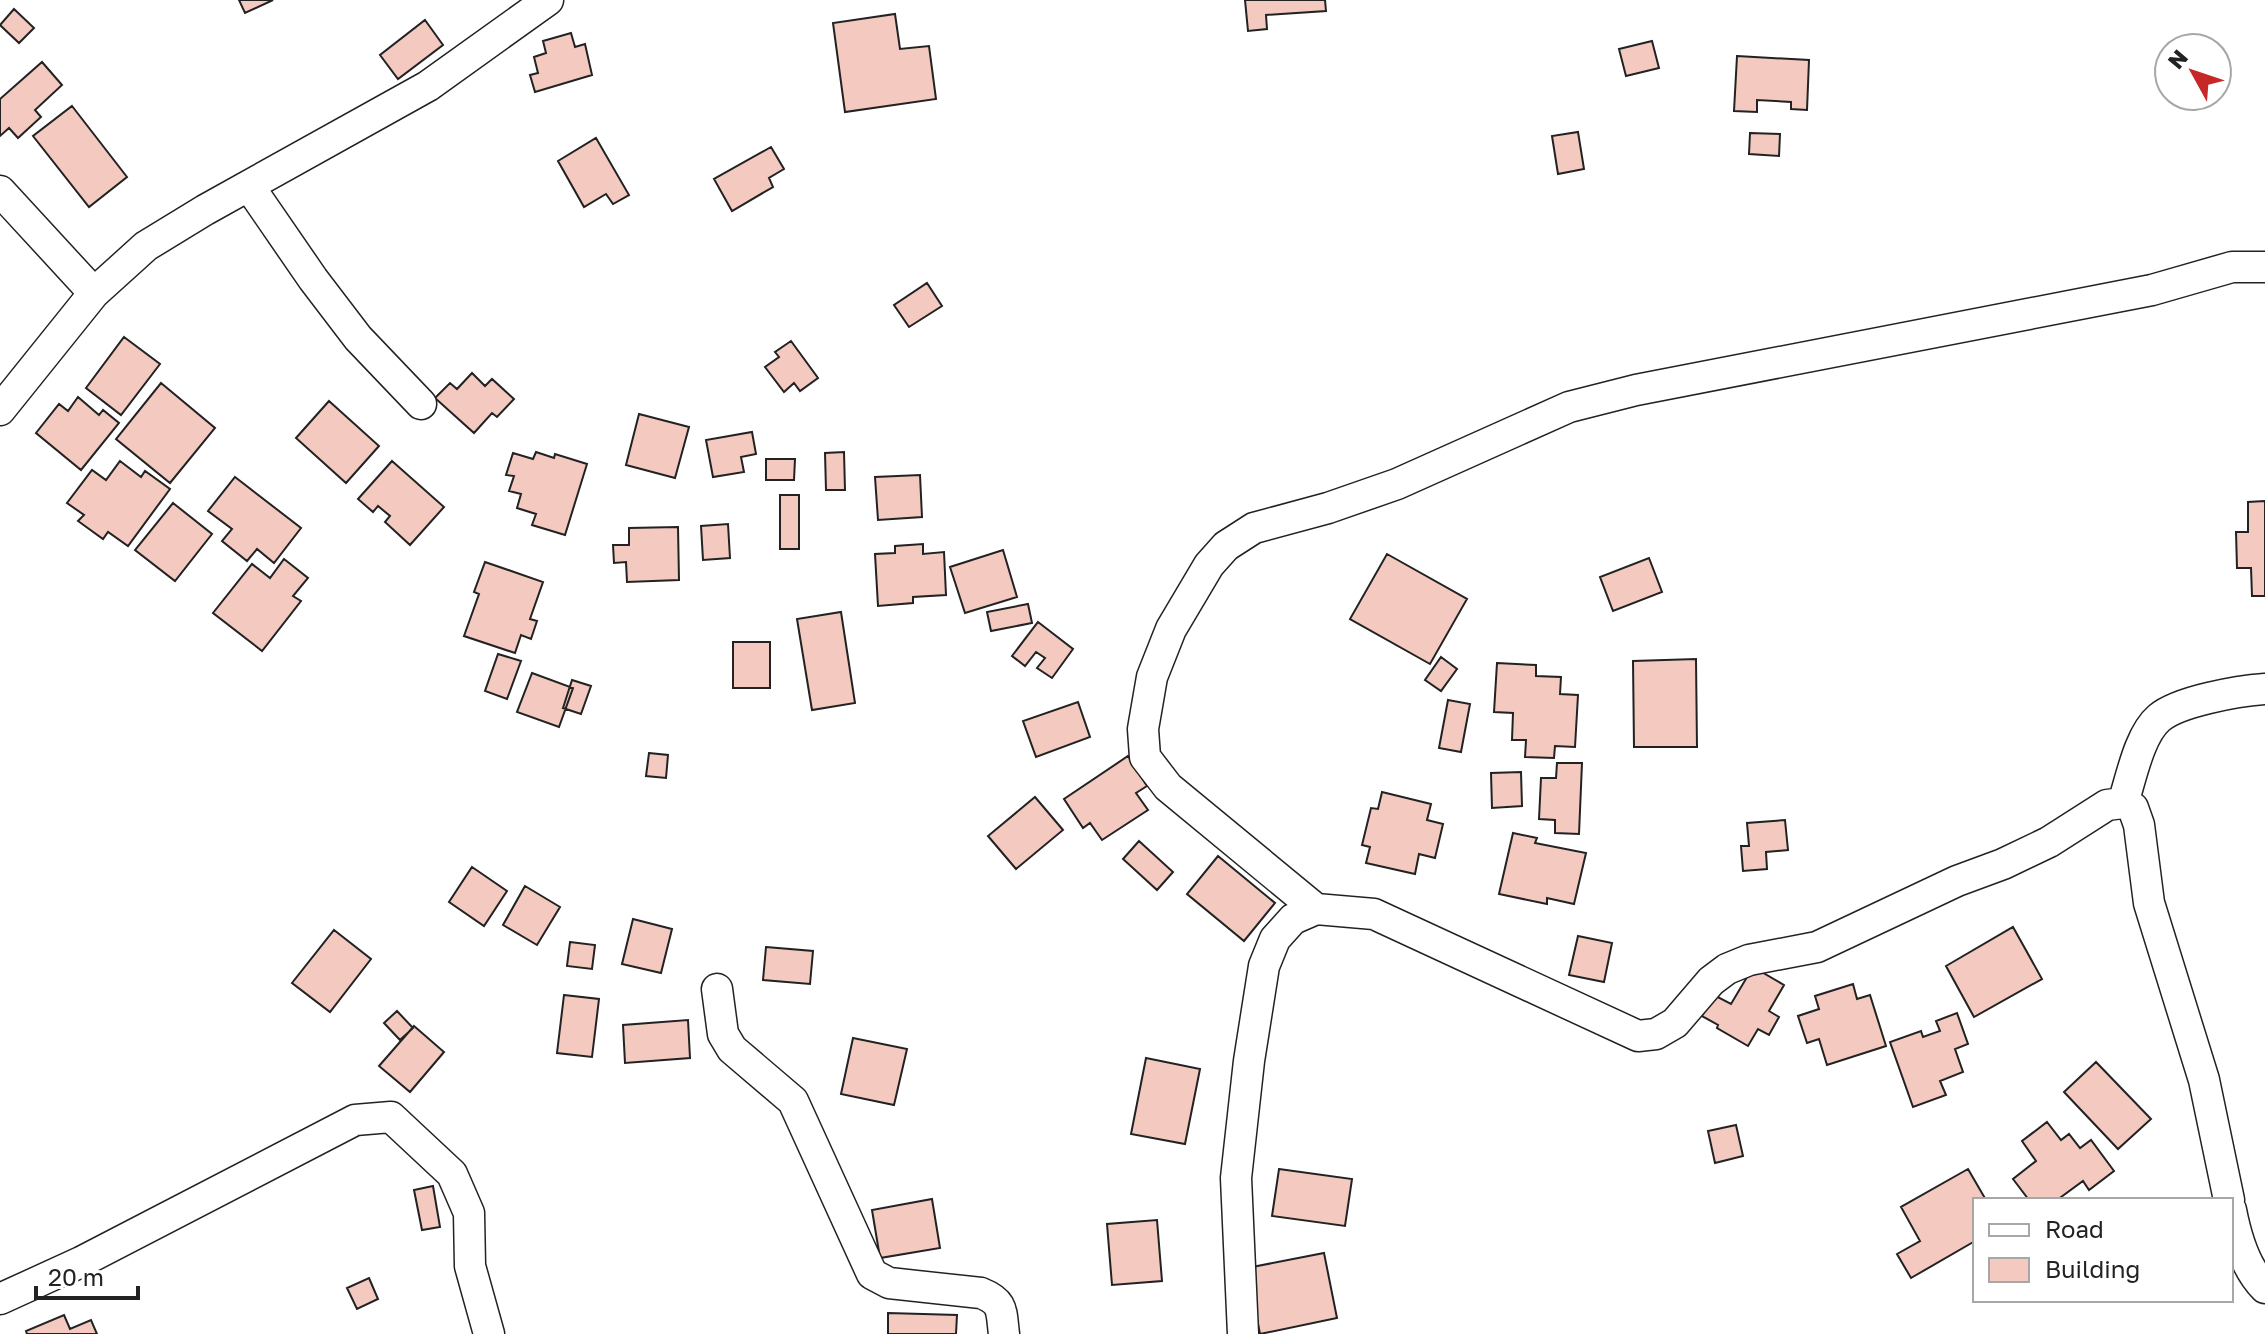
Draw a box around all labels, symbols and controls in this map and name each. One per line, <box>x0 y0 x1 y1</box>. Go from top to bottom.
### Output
north arrow <box>2153 32 2233 112</box>
text: N <box>2162 44 2193 74</box>
legend <box>1973 1198 2233 1302</box>
text: Road <box>2045 1214 2104 1243</box>
scale bar <box>36 1250 138 1300</box>
text: Building <box>2045 1254 2140 1283</box>
text: 20 m <box>48 1262 104 1291</box>

